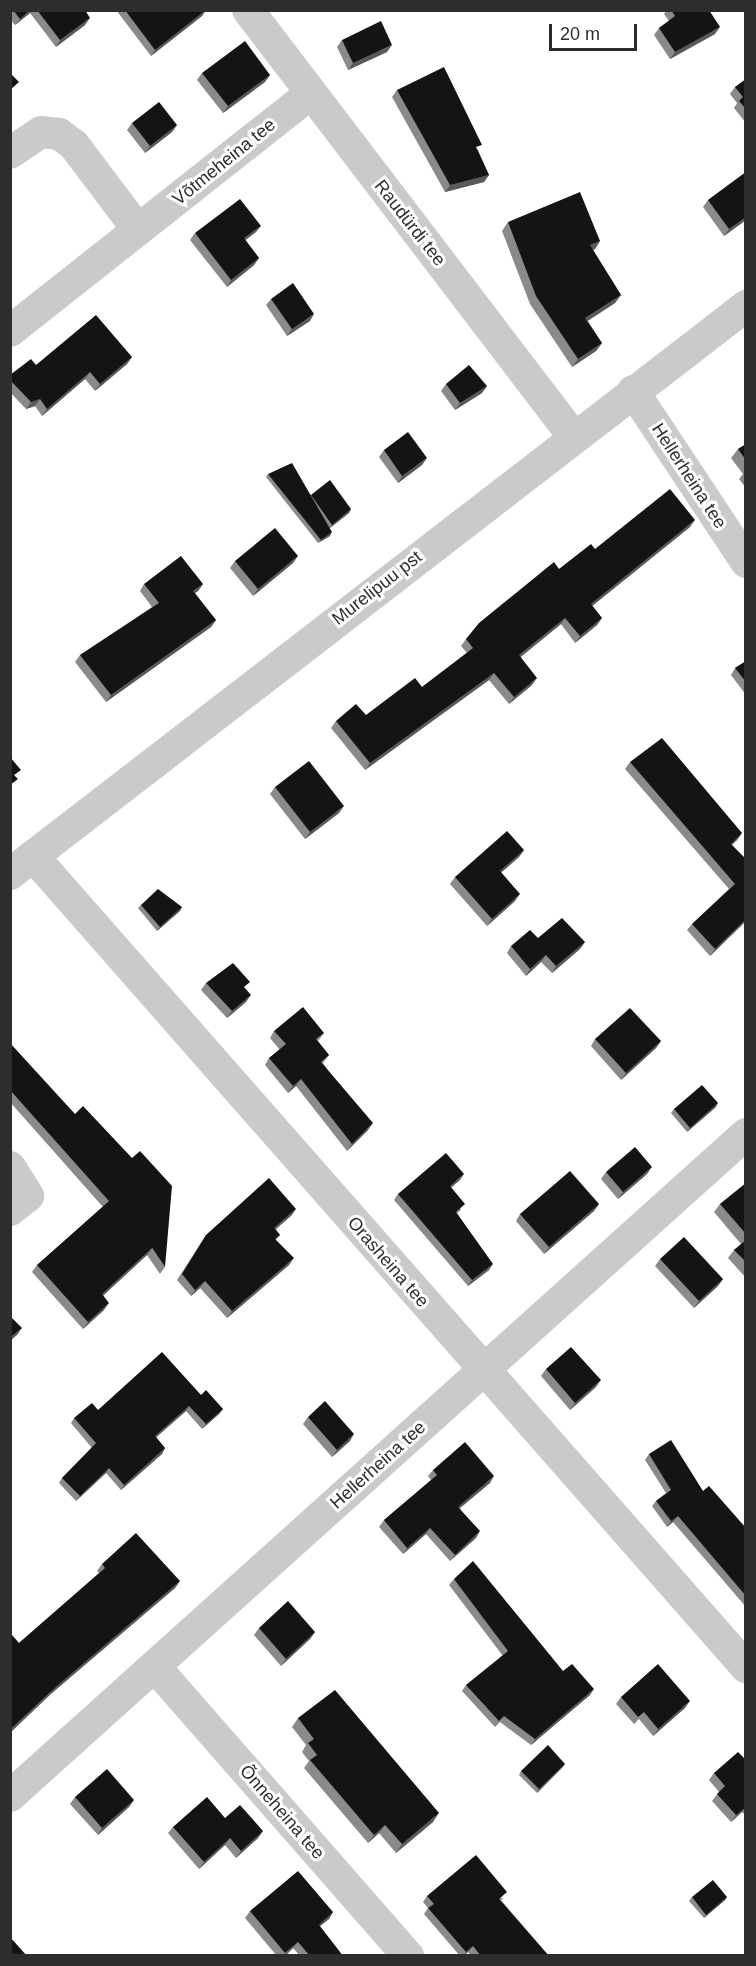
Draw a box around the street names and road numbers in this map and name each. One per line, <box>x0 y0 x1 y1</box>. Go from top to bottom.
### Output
street label: Võtmeheina tee <box>168 114 280 210</box>
street label: Raudürdi tee <box>370 176 450 270</box>
street label: Hellerheina tee <box>647 419 731 533</box>
street label: Murelipuu pst <box>328 546 426 630</box>
street label: Orasheina tee <box>343 1212 433 1312</box>
street label: Hellerheina tee <box>326 1416 430 1514</box>
street label: Õnneheina tee <box>235 1760 329 1864</box>

